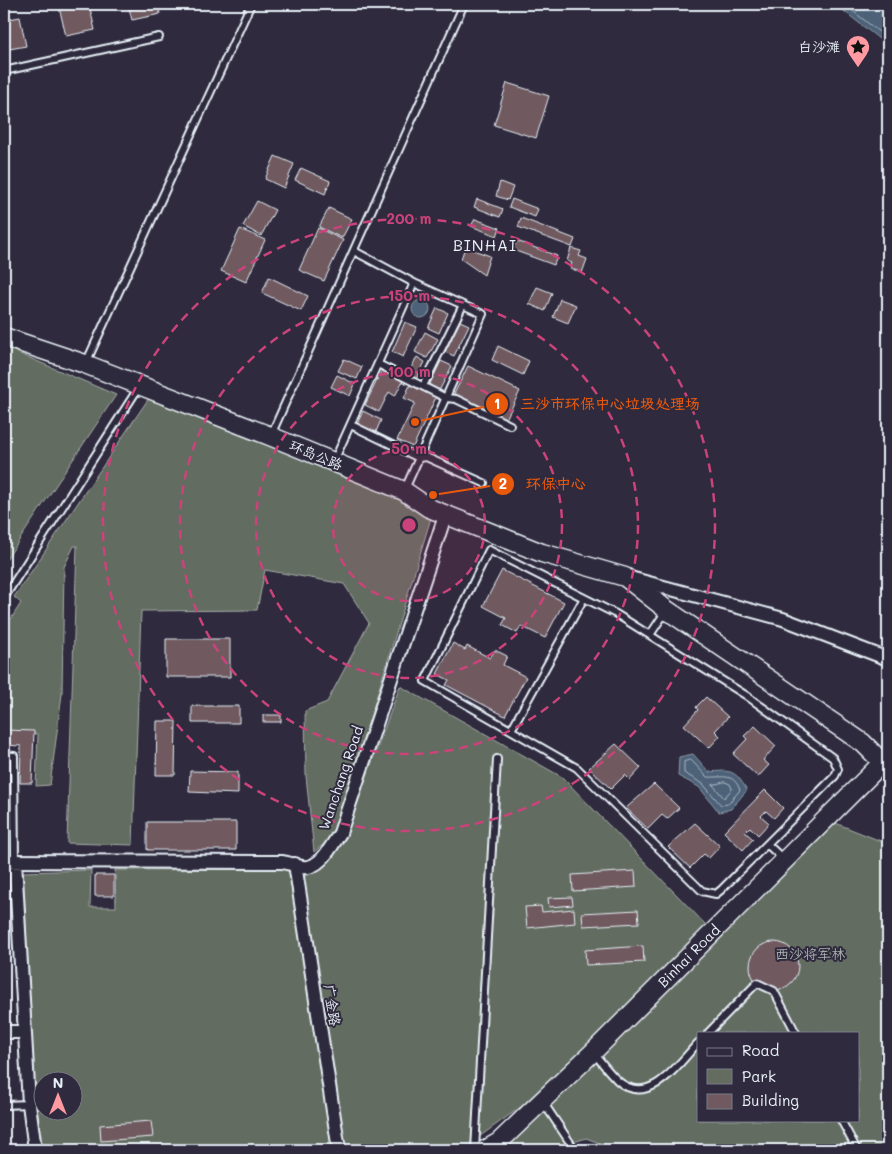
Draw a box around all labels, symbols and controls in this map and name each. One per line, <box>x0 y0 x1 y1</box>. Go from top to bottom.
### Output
place icon: 白沙滩 <box>845 34 871 68</box>
place label: 白沙滩 <box>798 37 840 56</box>
text: 200 m <box>387 208 432 228</box>
district label: BINHAI <box>453 234 517 255</box>
text: 150 m <box>388 285 430 305</box>
text: 100 m <box>387 361 431 381</box>
callout: 三沙市环保中心垃圾处理场 <box>485 389 710 419</box>
text: 1 <box>494 393 500 413</box>
text: 三沙市环保中心垃圾处理场 <box>520 393 700 413</box>
street label: 环岛公路 <box>287 435 346 474</box>
text: 50 m <box>391 438 427 458</box>
callout: 环保中心 <box>491 469 596 499</box>
text: 2 <box>499 473 507 493</box>
text: 环保中心 <box>526 473 586 493</box>
centre of rings <box>400 516 418 534</box>
street label: Wanchang Road <box>314 723 367 832</box>
street label: Binhai Road <box>653 920 724 991</box>
park label: 西沙将军林 <box>775 944 846 963</box>
street label: 广金路 <box>320 983 345 1027</box>
legend <box>697 1032 860 1122</box>
text: Road <box>742 1040 779 1060</box>
text: Park <box>742 1066 776 1086</box>
north arrow <box>32 1072 82 1122</box>
text: N <box>53 1073 63 1092</box>
text: Building <box>742 1090 799 1110</box>

